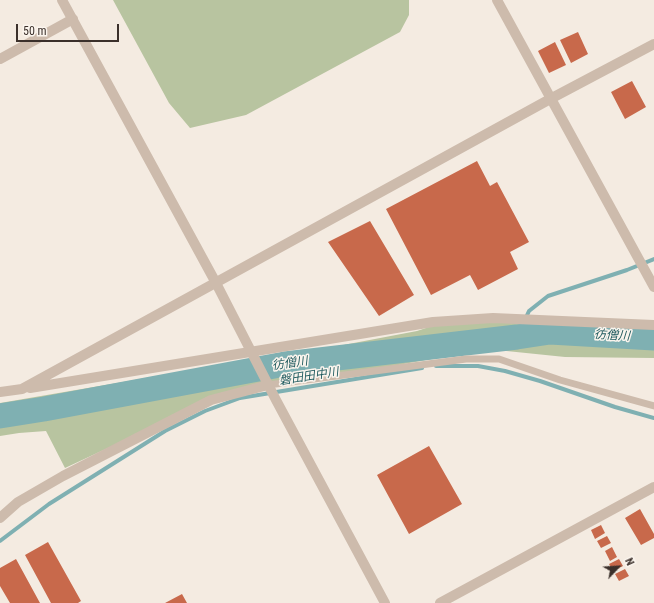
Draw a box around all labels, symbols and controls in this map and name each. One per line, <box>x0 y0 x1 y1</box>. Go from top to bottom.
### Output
scale bar <box>18 16 121 42</box>
text: 50 m <box>23 24 47 38</box>
water label: 彷僧川 <box>594 328 630 344</box>
water label: 彷僧川 <box>271 354 309 374</box>
water label: 磐田田中川 <box>278 365 340 389</box>
north arrow <box>598 547 638 587</box>
text: N <box>622 556 637 568</box>

